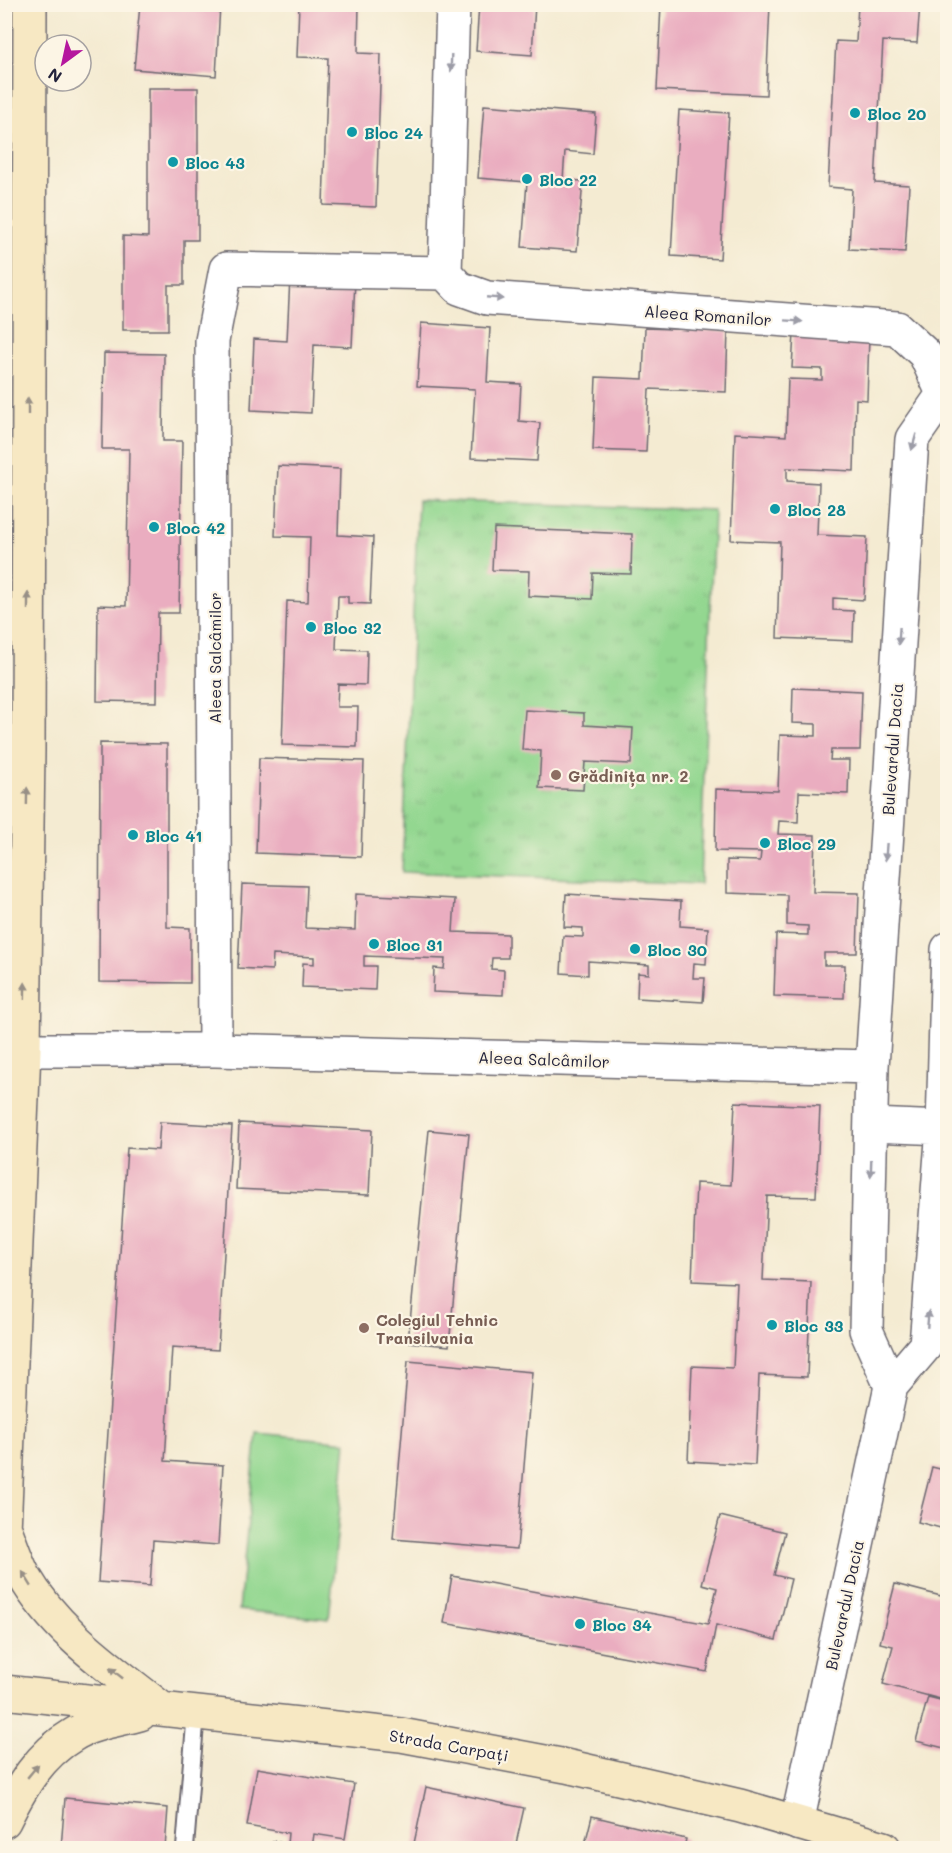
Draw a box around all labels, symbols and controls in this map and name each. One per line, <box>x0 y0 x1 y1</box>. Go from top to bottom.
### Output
north arrow <box>33 33 93 93</box>
one-way arrow <box>447 53 456 72</box>
text: N <box>44 64 65 88</box>
place label: Bloc 20 <box>867 103 926 124</box>
marker: Bloc 20 <box>848 106 862 120</box>
place label: Bloc 24 <box>364 122 423 143</box>
marker: Bloc 24 <box>345 125 359 139</box>
place label: Bloc 43 <box>185 152 245 173</box>
marker: Bloc 43 <box>166 155 180 169</box>
place label: Bloc 22 <box>539 169 597 190</box>
marker: Bloc 22 <box>520 172 534 186</box>
one-way arrow <box>486 293 505 303</box>
street label: Aleea Romanilor <box>644 300 772 330</box>
one-way arrow <box>785 316 804 325</box>
one-way arrow <box>23 397 33 416</box>
one-way arrow <box>909 434 918 452</box>
place label: Bloc 28 <box>787 499 846 520</box>
marker: Bloc 28 <box>768 502 782 516</box>
place label: Bloc 42 <box>166 517 225 538</box>
marker: Bloc 42 <box>147 520 161 534</box>
one-way arrow <box>23 592 33 611</box>
street label: Aleea Salcâmilor <box>204 592 225 724</box>
place label: Bloc 32 <box>323 617 382 638</box>
marker: Bloc 32 <box>304 620 318 634</box>
one-way arrow <box>895 627 904 646</box>
street label: Bulevardul Dacia <box>877 682 907 816</box>
place label: Grădinița nr. 2 <box>568 765 689 787</box>
marker: Grădinița nr. 2 <box>549 768 563 782</box>
one-way arrow <box>22 787 32 806</box>
place label: Bloc 41 <box>145 825 202 846</box>
marker: Bloc 41 <box>126 828 140 842</box>
place label: Bloc 29 <box>777 833 836 854</box>
marker: Bloc 29 <box>758 836 772 850</box>
one-way arrow <box>881 842 890 861</box>
place label: Bloc 31 <box>386 934 443 955</box>
marker: Bloc 31 <box>367 937 381 951</box>
place label: Bloc 30 <box>647 939 707 960</box>
marker: Bloc 30 <box>628 942 642 956</box>
one-way arrow <box>20 982 29 1001</box>
street label: Aleea Salcâmilor <box>478 1046 610 1072</box>
one-way arrow <box>866 1158 875 1177</box>
place label: Colegiul Tehnic Transilvania <box>376 1309 498 1348</box>
one-way arrow <box>923 1310 933 1329</box>
place label: Bloc 33 <box>784 1315 844 1336</box>
marker: Bloc 33 <box>765 1318 779 1332</box>
marker: Colegiul Tehnic Transilvania <box>357 1321 371 1335</box>
street label: Bulevardul Dacia <box>820 1538 868 1672</box>
one-way arrow <box>22 1571 33 1588</box>
place label: Bloc 34 <box>592 1614 652 1635</box>
marker: Bloc 34 <box>573 1617 587 1631</box>
one-way arrow <box>108 1666 124 1679</box>
street label: Strada Carpați <box>388 1724 510 1767</box>
one-way arrow <box>26 1764 39 1779</box>

